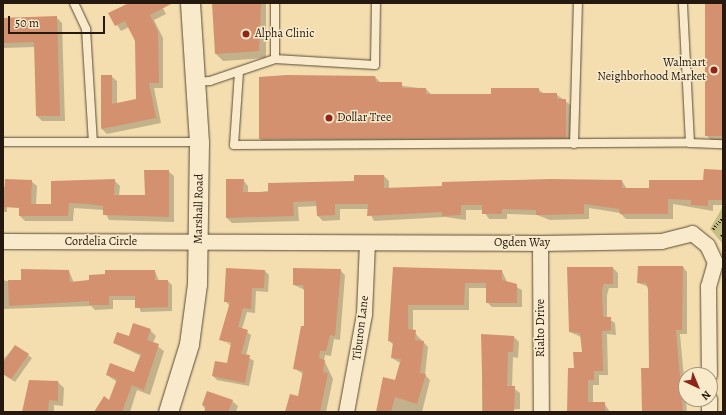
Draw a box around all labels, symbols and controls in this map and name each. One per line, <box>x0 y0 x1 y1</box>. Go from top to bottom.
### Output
scale bar <box>10 8 107 34</box>
text: 50 m <box>15 15 39 31</box>
place label: Alpha Clinic <box>255 27 314 41</box>
marker: Alpha Clinic <box>240 28 252 40</box>
place label: Walmart Neighborhood Market <box>597 56 706 84</box>
marker: Walmart Neighborhood Market <box>709 65 719 75</box>
place label: Dollar Tree <box>337 111 391 125</box>
marker: Dollar Tree <box>324 113 334 123</box>
street label: Marshall Road <box>191 174 207 244</box>
street label: Cordelia Circle <box>65 235 137 249</box>
street label: Ogden Way <box>494 236 550 250</box>
street label: Tiburon Lane <box>350 295 372 361</box>
street label: Rialto Drive <box>534 299 548 357</box>
north arrow <box>678 367 718 407</box>
text: N <box>698 387 714 403</box>

